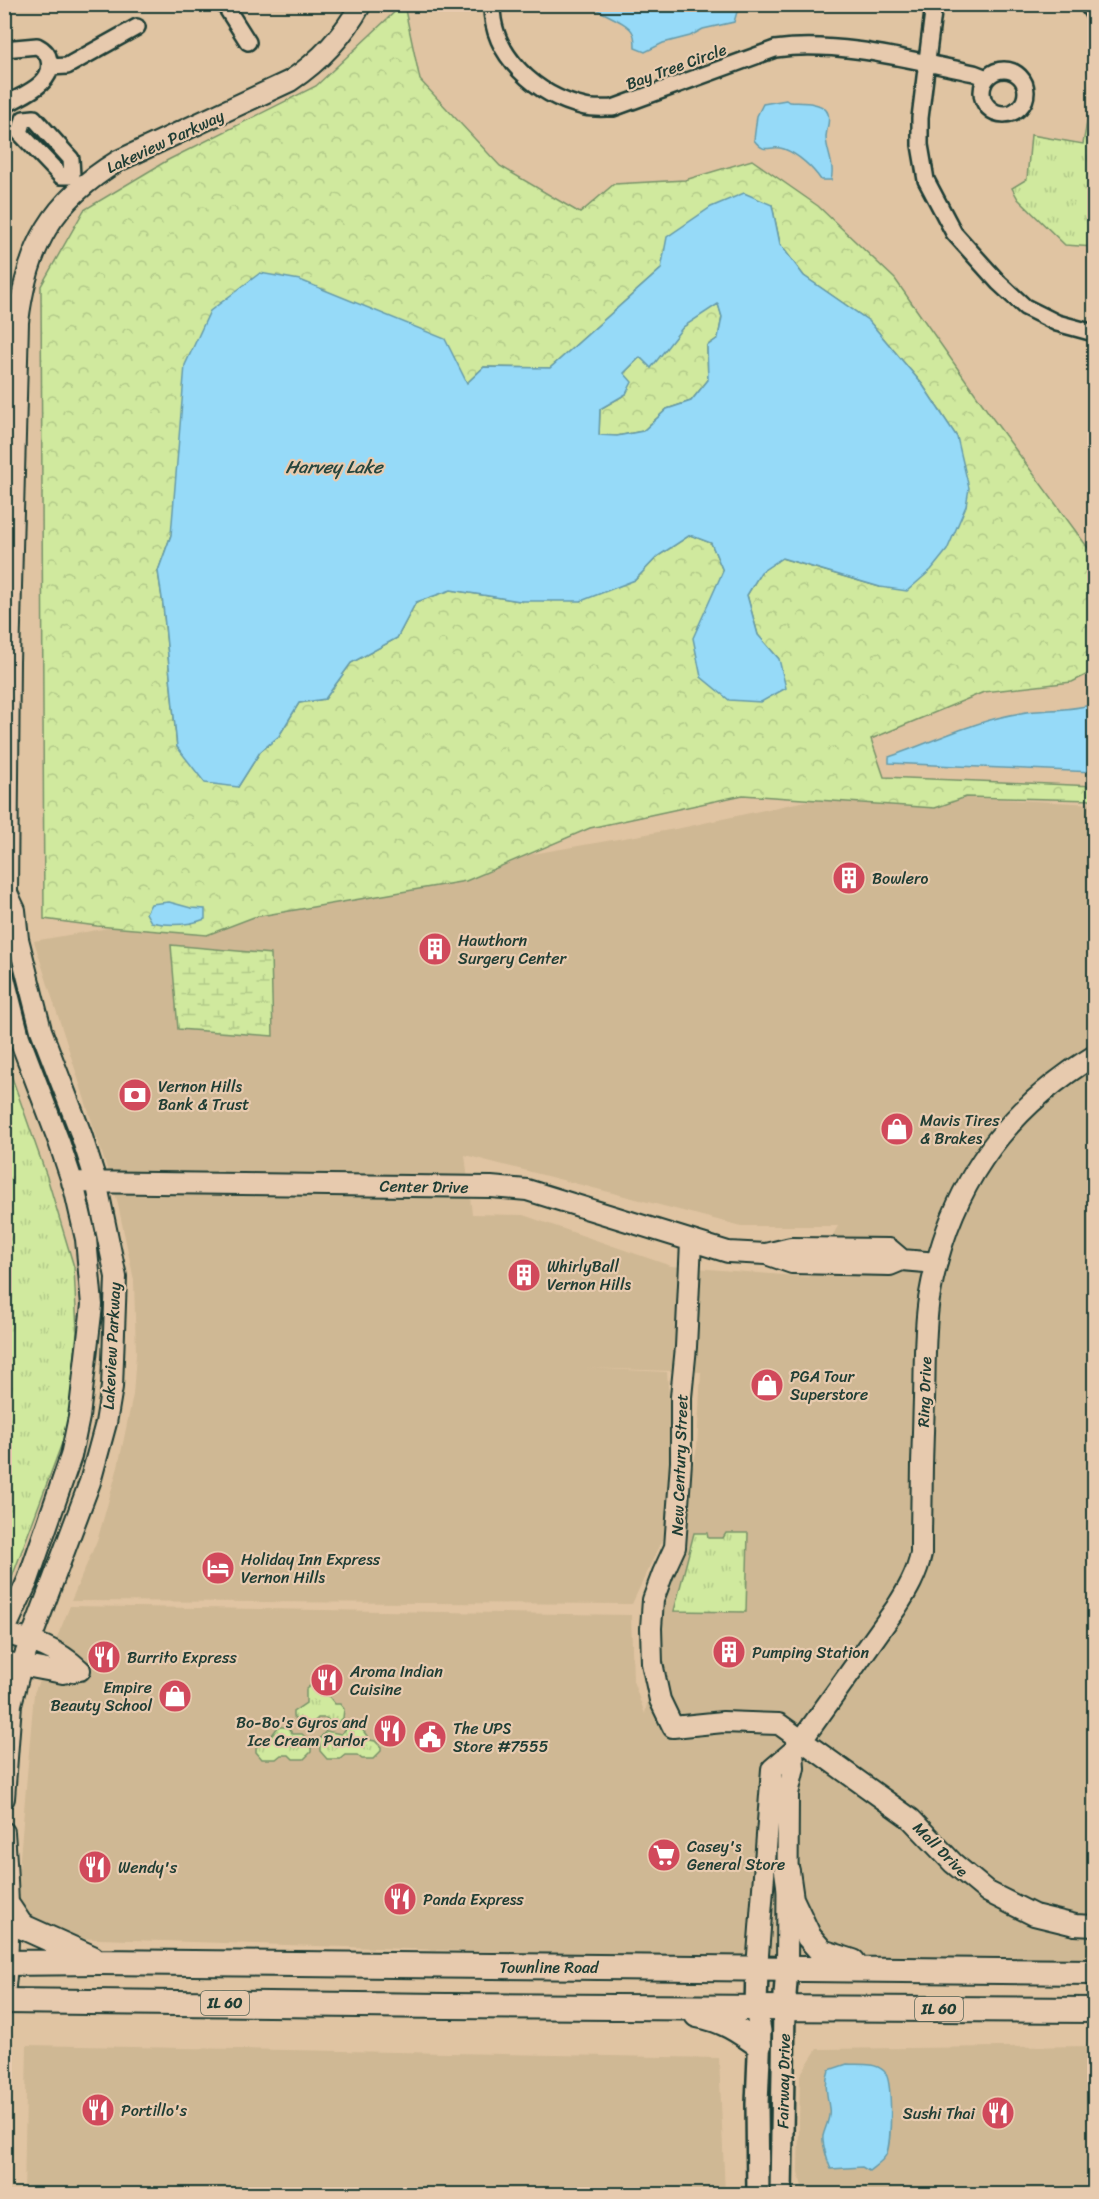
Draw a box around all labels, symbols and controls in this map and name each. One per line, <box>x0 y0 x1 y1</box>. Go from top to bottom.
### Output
street label: Bay Tree Circle <box>622 35 731 98</box>
street label: Lakeview Parkway <box>101 101 230 182</box>
water label: Harvey Lake <box>286 451 384 483</box>
building icon: Bowlero <box>831 860 867 896</box>
place label: Bowlero <box>872 864 929 893</box>
place label: Hawthorn Surgery Center <box>458 926 568 973</box>
building icon: Hawthorn Surgery Center <box>417 931 453 967</box>
place label: Vernon Hills Bank & Trust <box>158 1072 249 1119</box>
bank icon: Vernon Hills Bank & Trust <box>117 1077 153 1113</box>
place label: Mavis Tires & Brakes <box>920 1106 1000 1153</box>
shop icon: Mavis Tires & Brakes <box>879 1111 915 1147</box>
street label: Center Drive <box>379 1171 469 1202</box>
place label: WhirlyBall Vernon Hills <box>547 1252 631 1299</box>
building icon: WhirlyBall Vernon Hills <box>506 1257 542 1293</box>
street label: Lakeview Parkway <box>94 1281 129 1411</box>
street label: Ring Drive <box>909 1356 940 1428</box>
place label: PGA Tour Superstore <box>790 1362 868 1409</box>
shop icon: PGA Tour Superstore <box>749 1367 785 1403</box>
street label: New Century Street <box>663 1394 696 1536</box>
place label: Holiday Inn Express Vernon Hills <box>241 1545 381 1592</box>
hotel icon: Holiday Inn Express Vernon Hills <box>200 1550 236 1586</box>
building icon: Pumping Station <box>711 1634 747 1670</box>
place label: Pumping Station <box>752 1638 869 1667</box>
restaurant icon: Burrito Express <box>86 1639 122 1675</box>
place label: Burrito Express <box>127 1643 237 1672</box>
place label: Aroma Indian Cuisine <box>349 1657 443 1704</box>
restaurant icon: Aroma Indian Cuisine <box>309 1662 345 1698</box>
place label: Empire Beauty School <box>50 1673 152 1720</box>
shop icon: Empire Beauty School <box>157 1678 193 1714</box>
place label: Bo-Bo's Gyros and Ice Cream Parlor <box>236 1708 369 1755</box>
restaurant icon: Bo-Bo's Gyros and Ice Cream Parlor <box>372 1713 408 1749</box>
place label: The UPS Store #7555 <box>453 1714 549 1761</box>
public building icon: The UPS Store #7555 <box>412 1719 448 1755</box>
street label: Mall Drive <box>906 1814 976 1885</box>
place label: Casey's General Store <box>687 1832 785 1879</box>
supermarket icon: Casey's General Store <box>646 1837 682 1873</box>
restaurant icon: Wendy's <box>77 1849 113 1885</box>
place label: Wendy's <box>118 1853 178 1882</box>
restaurant icon: Panda Express <box>382 1881 418 1917</box>
place label: Panda Express <box>423 1885 524 1914</box>
street label: Townline Road <box>499 1953 600 1982</box>
road number: IL 60 <box>201 1991 249 2015</box>
road number: IL 60 <box>915 1997 963 2021</box>
street label: Fairway Drive <box>768 2033 799 2129</box>
restaurant icon: Portillo's <box>80 2092 116 2128</box>
restaurant icon: Sushi Thai <box>980 2095 1016 2131</box>
place label: Portillo's <box>121 2096 188 2125</box>
place label: Sushi Thai <box>903 2099 976 2128</box>

